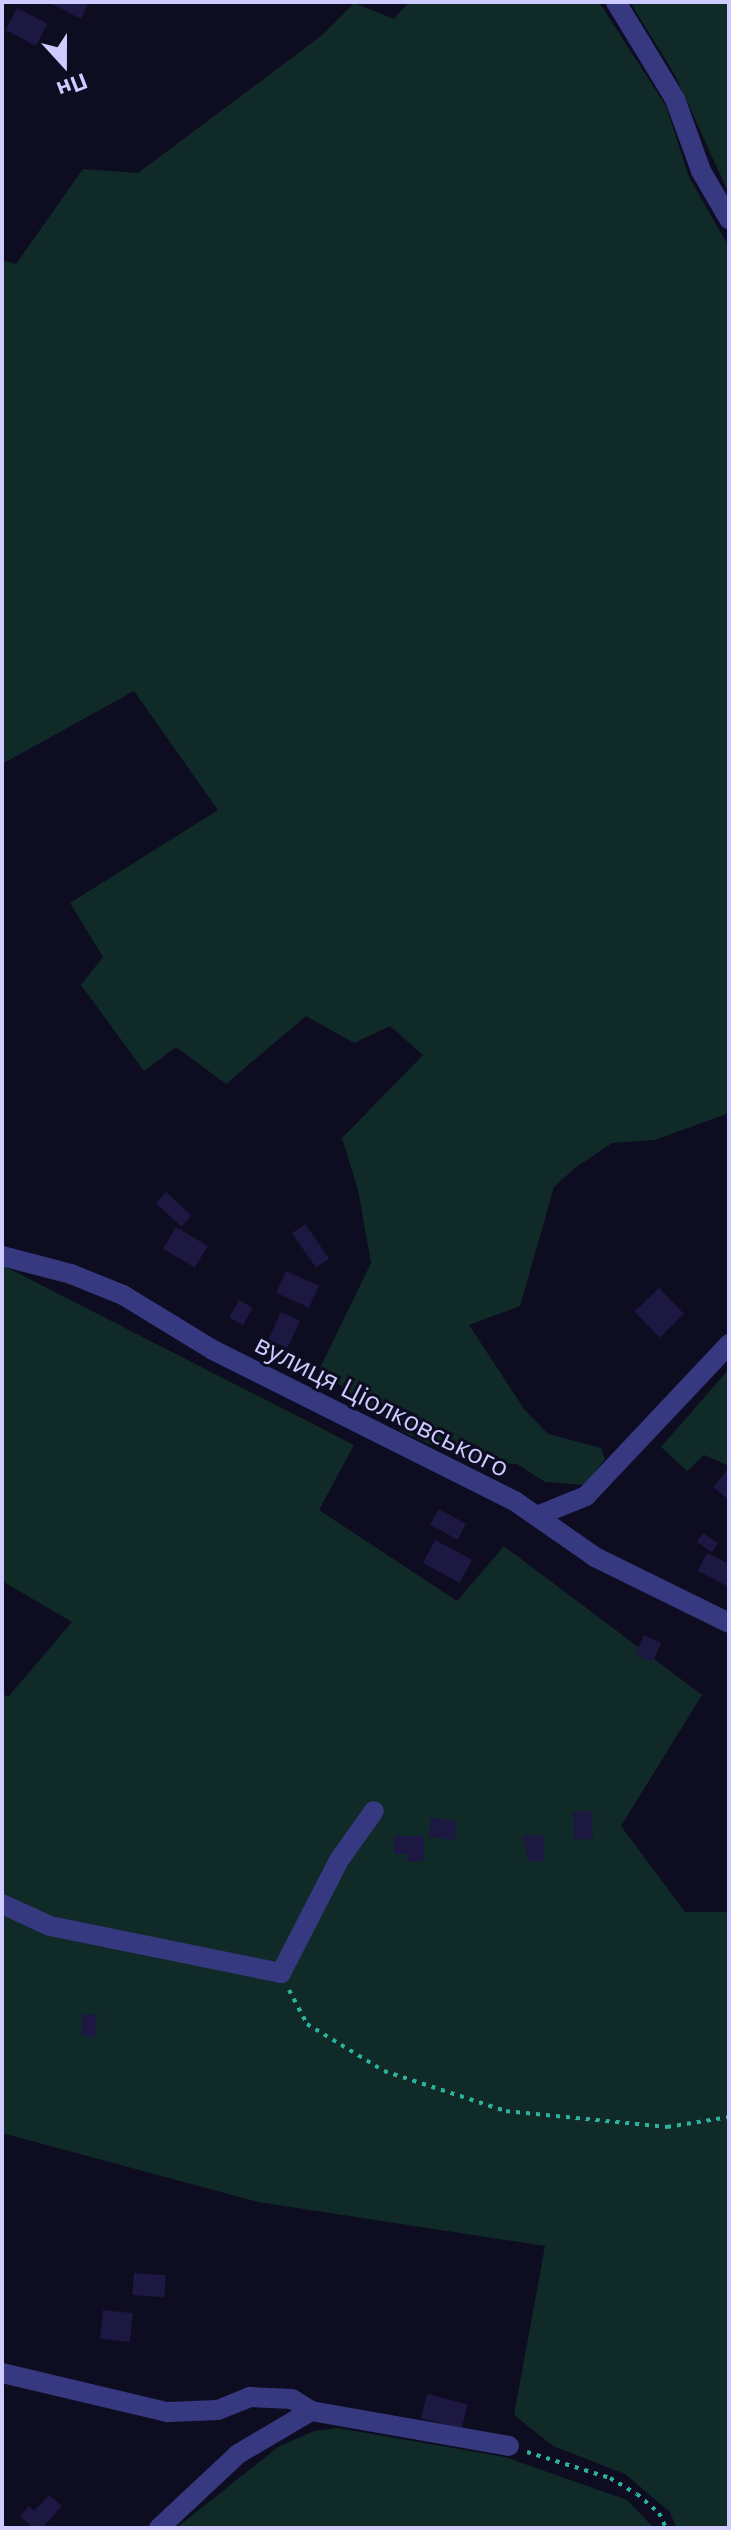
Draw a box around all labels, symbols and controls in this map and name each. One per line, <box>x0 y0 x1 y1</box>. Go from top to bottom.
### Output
north arrow <box>24 24 104 104</box>
text: Пн <box>53 67 92 106</box>
street label: вулиця Ціолковського <box>250 1328 514 1484</box>

